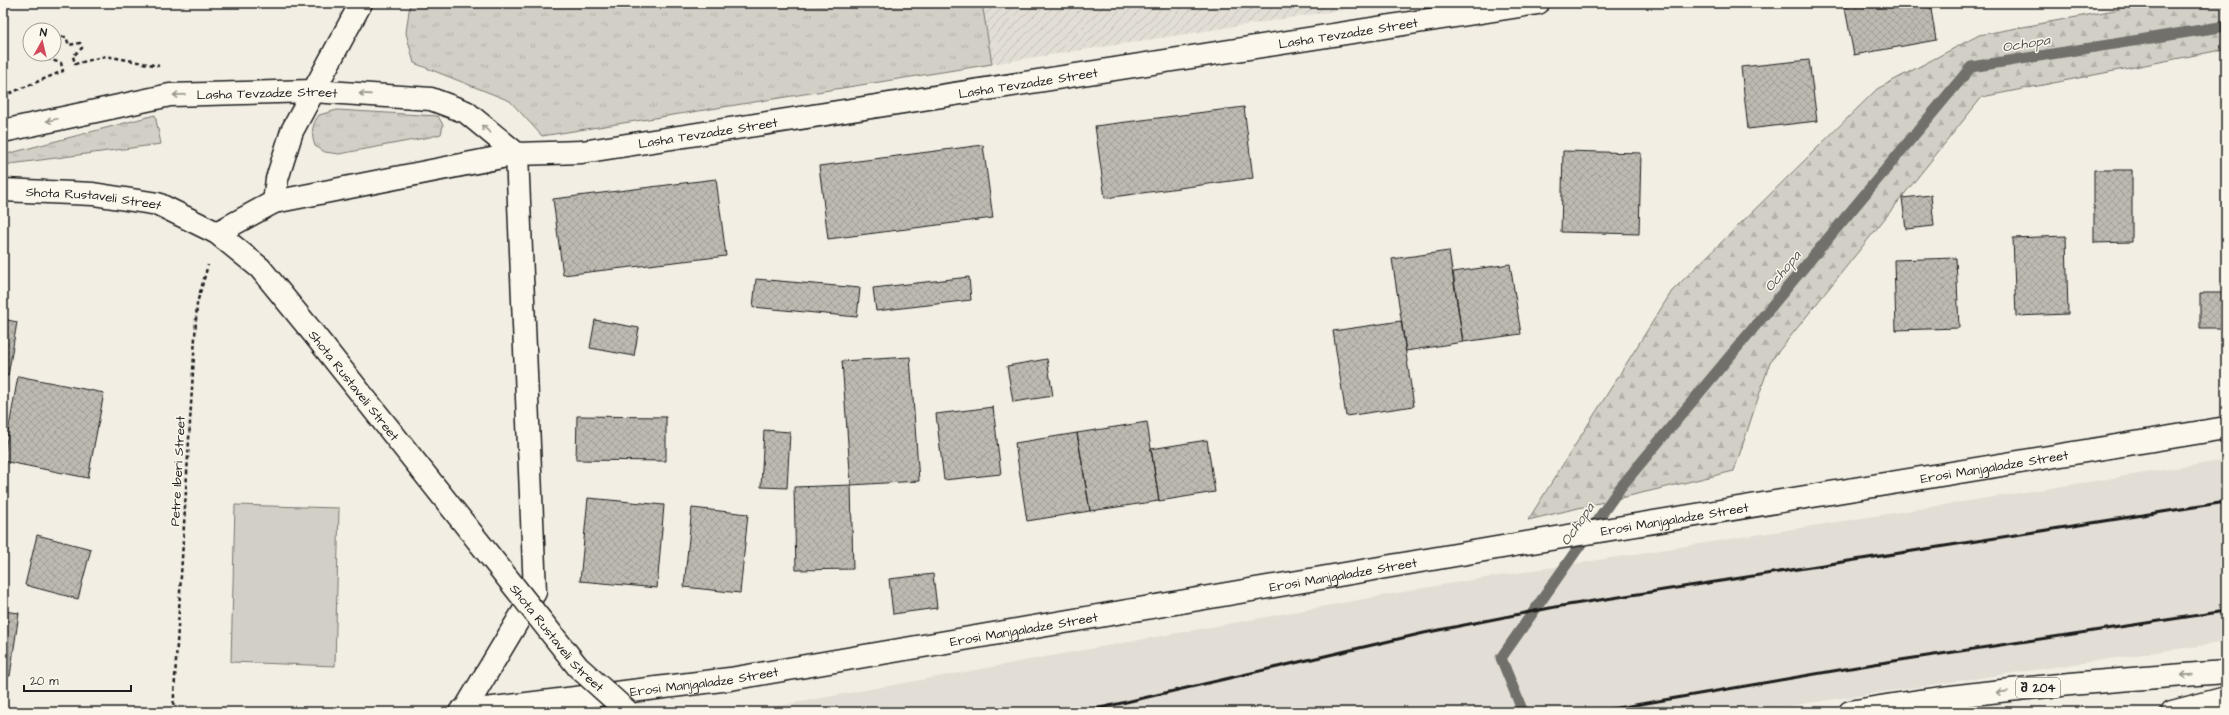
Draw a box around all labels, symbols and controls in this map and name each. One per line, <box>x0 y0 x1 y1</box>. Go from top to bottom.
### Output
street label: Lasha Tevzadze Street <box>1277 14 1420 53</box>
north arrow <box>22 22 62 62</box>
text: N <box>39 25 48 41</box>
water label: Ochopa <box>2001 30 2052 58</box>
street label: Lasha Tevzadze Street <box>957 64 1100 103</box>
street label: Lasha Tevzadze Street <box>196 83 339 104</box>
one-way arrow <box>173 91 186 98</box>
one-way arrow <box>359 91 372 98</box>
street label: Lasha Tevzadze Street <box>637 114 780 153</box>
one-way arrow <box>46 117 59 125</box>
one-way arrow <box>481 125 492 133</box>
street label: Shota Rustaveli Street <box>25 183 165 215</box>
water label: Ochopa <box>1760 246 1806 296</box>
street label: Shota Rustaveli Street <box>304 327 404 446</box>
street label: Petre Iberi Street <box>166 415 190 527</box>
street label: Erosi Manjgaladze Street <box>1919 446 2070 488</box>
water label: Ochopa <box>1556 498 1600 550</box>
street label: Erosi Manjgaladze Street <box>1599 498 1751 541</box>
street label: Erosi Manjgaladze Street <box>1268 554 1419 597</box>
street label: Shota Rustaveli Street <box>505 580 608 697</box>
street label: Erosi Manjgaladze Street <box>949 608 1100 651</box>
street label: Erosi Manjgaladze Street <box>629 663 781 701</box>
scale bar <box>24 667 131 693</box>
one-way arrow <box>2181 671 2194 678</box>
text: 20 m <box>30 673 59 690</box>
road number: შ 204 <box>2016 678 2060 698</box>
one-way arrow <box>1996 689 2009 696</box>

